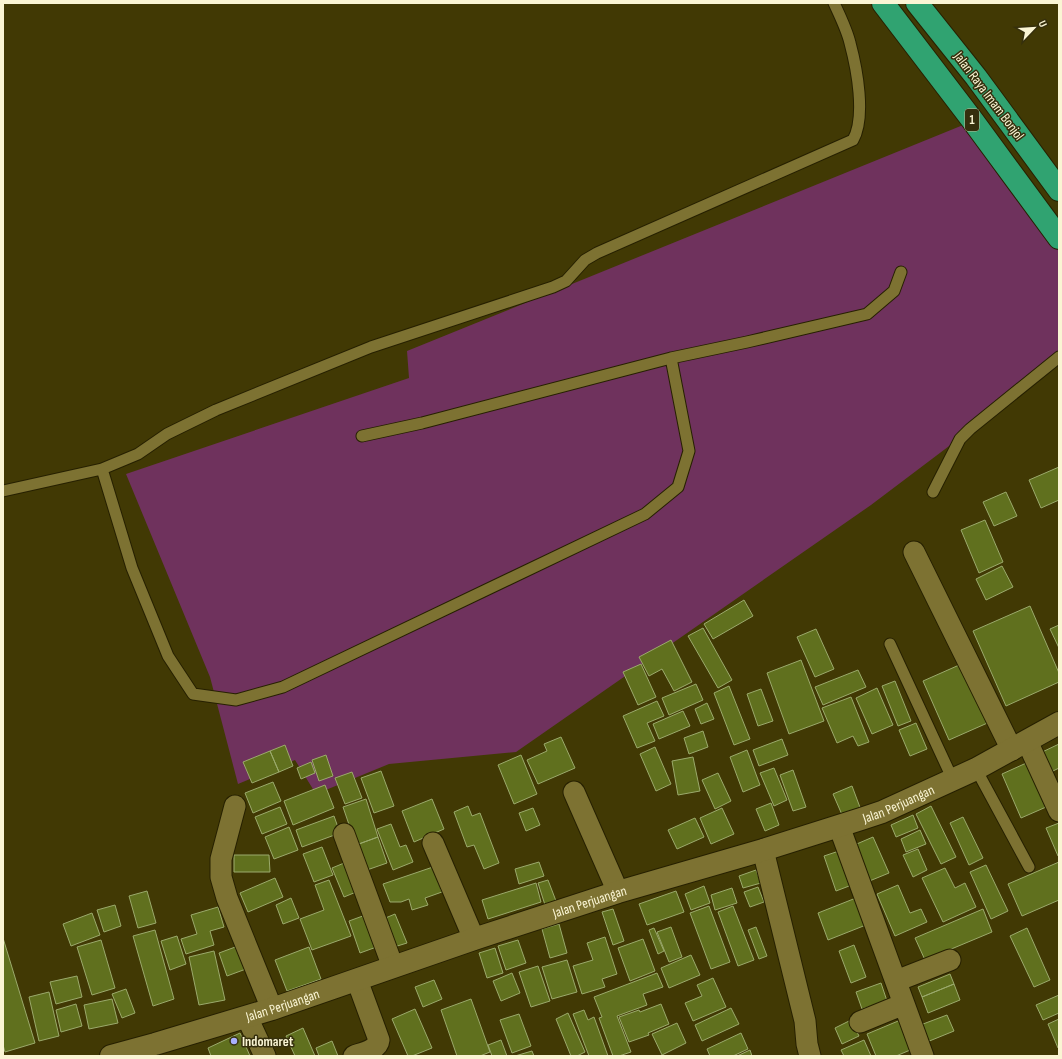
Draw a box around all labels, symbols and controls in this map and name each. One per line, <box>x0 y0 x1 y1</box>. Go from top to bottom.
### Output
north arrow <box>1014 8 1054 48</box>
text: U <box>1036 19 1050 30</box>
street label: Jalan Raya Imam Bonjol <box>950 48 1028 144</box>
road number: 1 <box>965 109 979 131</box>
street label: Jalan Perjuangan <box>859 781 937 827</box>
street label: Jalan Perjuangan <box>549 882 628 922</box>
street label: Jalan Perjuangan <box>243 985 322 1025</box>
place label: Indomaret <box>242 1033 294 1050</box>
marker: Indomaret <box>229 1036 239 1046</box>

